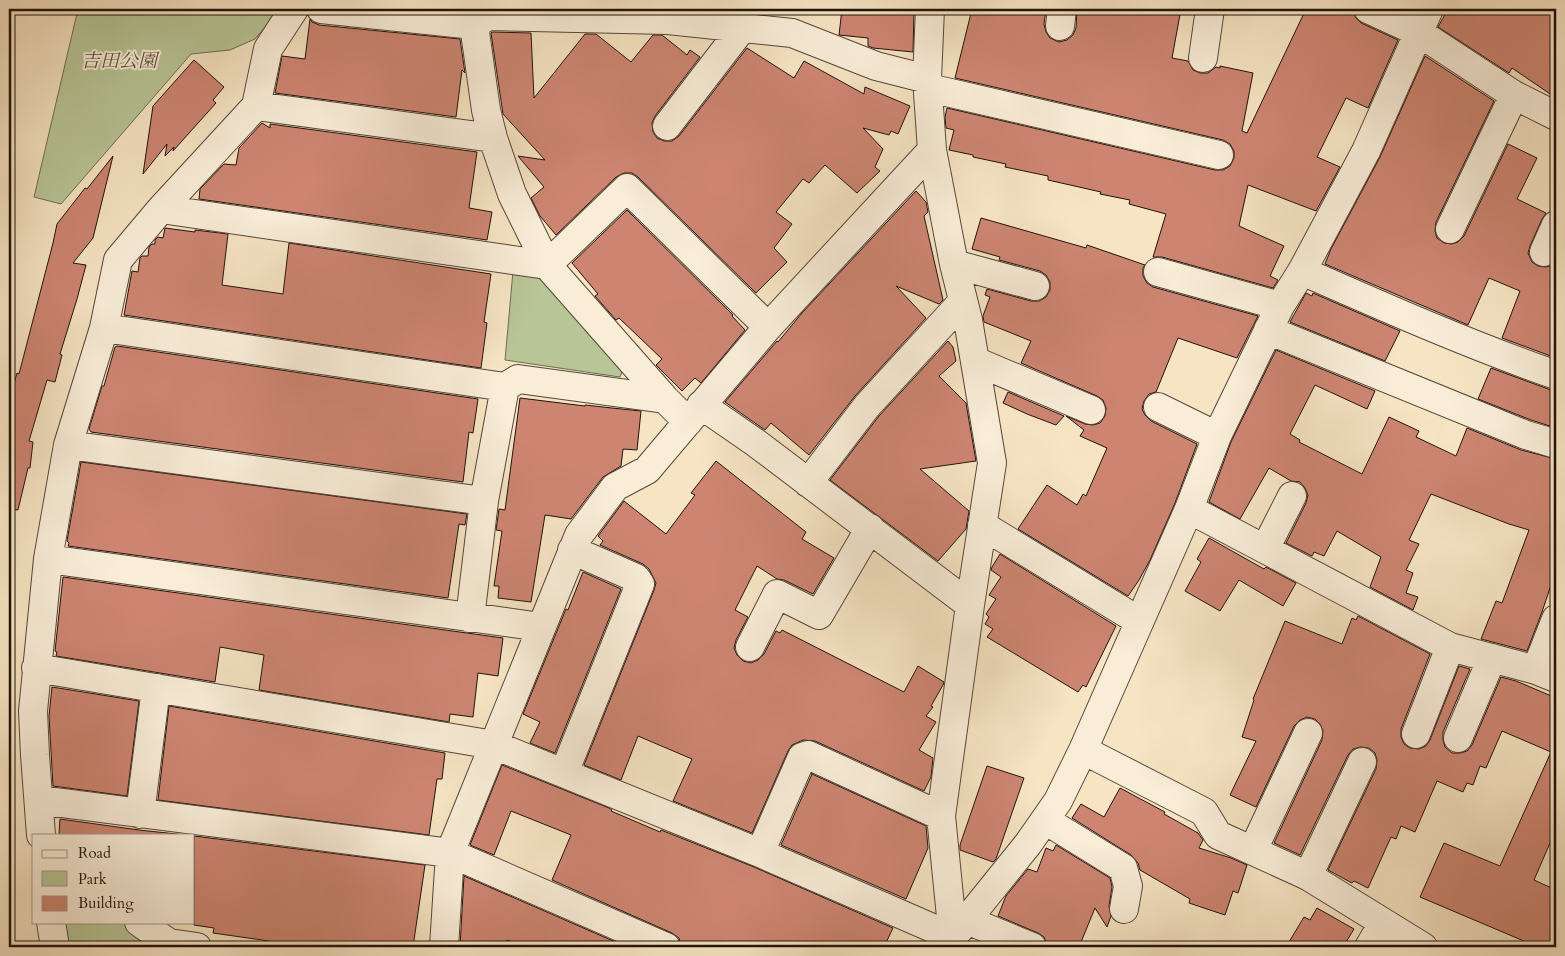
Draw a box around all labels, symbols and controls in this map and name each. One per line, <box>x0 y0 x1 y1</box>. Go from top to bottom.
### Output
park label: 吉田公園 <box>81 48 160 74</box>
legend <box>32 834 195 924</box>
text: Road <box>78 843 111 863</box>
text: Park <box>78 869 107 889</box>
text: Building <box>78 893 134 913</box>

